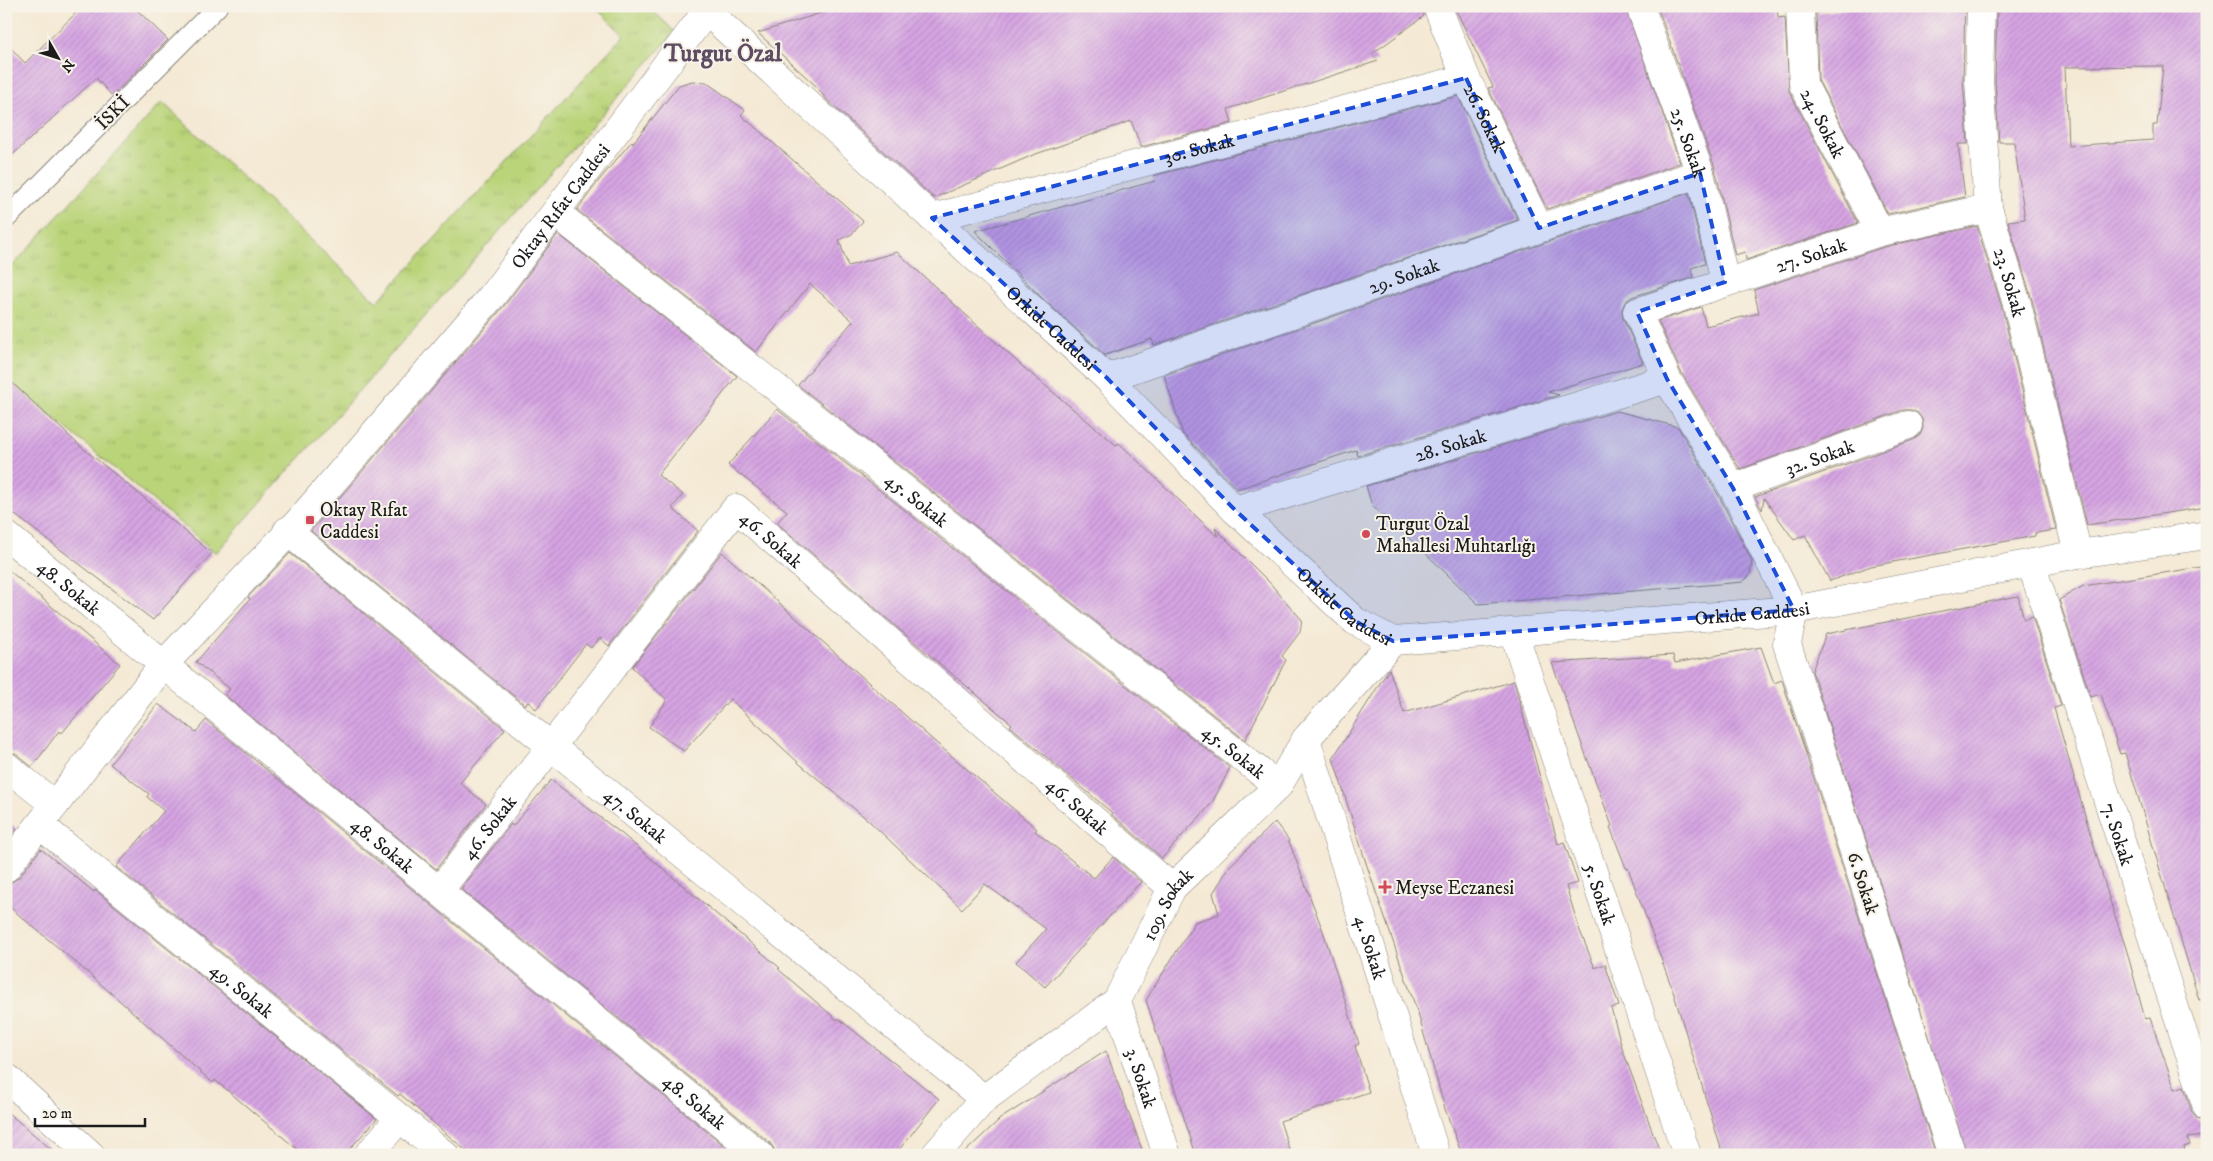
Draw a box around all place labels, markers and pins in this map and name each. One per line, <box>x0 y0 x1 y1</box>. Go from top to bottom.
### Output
place label: Oktay Rıfat Caddesi <box>320 499 408 544</box>
place label: Turgut Özal Mahallesi Muhtarlığı <box>1376 512 1536 558</box>
marker: Oktay Rıfat Caddesi <box>304 514 316 526</box>
marker: Turgut Özal Mahallesi Muhtarlığı <box>1360 528 1372 540</box>
place label: Meyse Eczanesi <box>1395 877 1514 900</box>
marker: Meyse Eczanesi <box>1379 881 1391 893</box>

